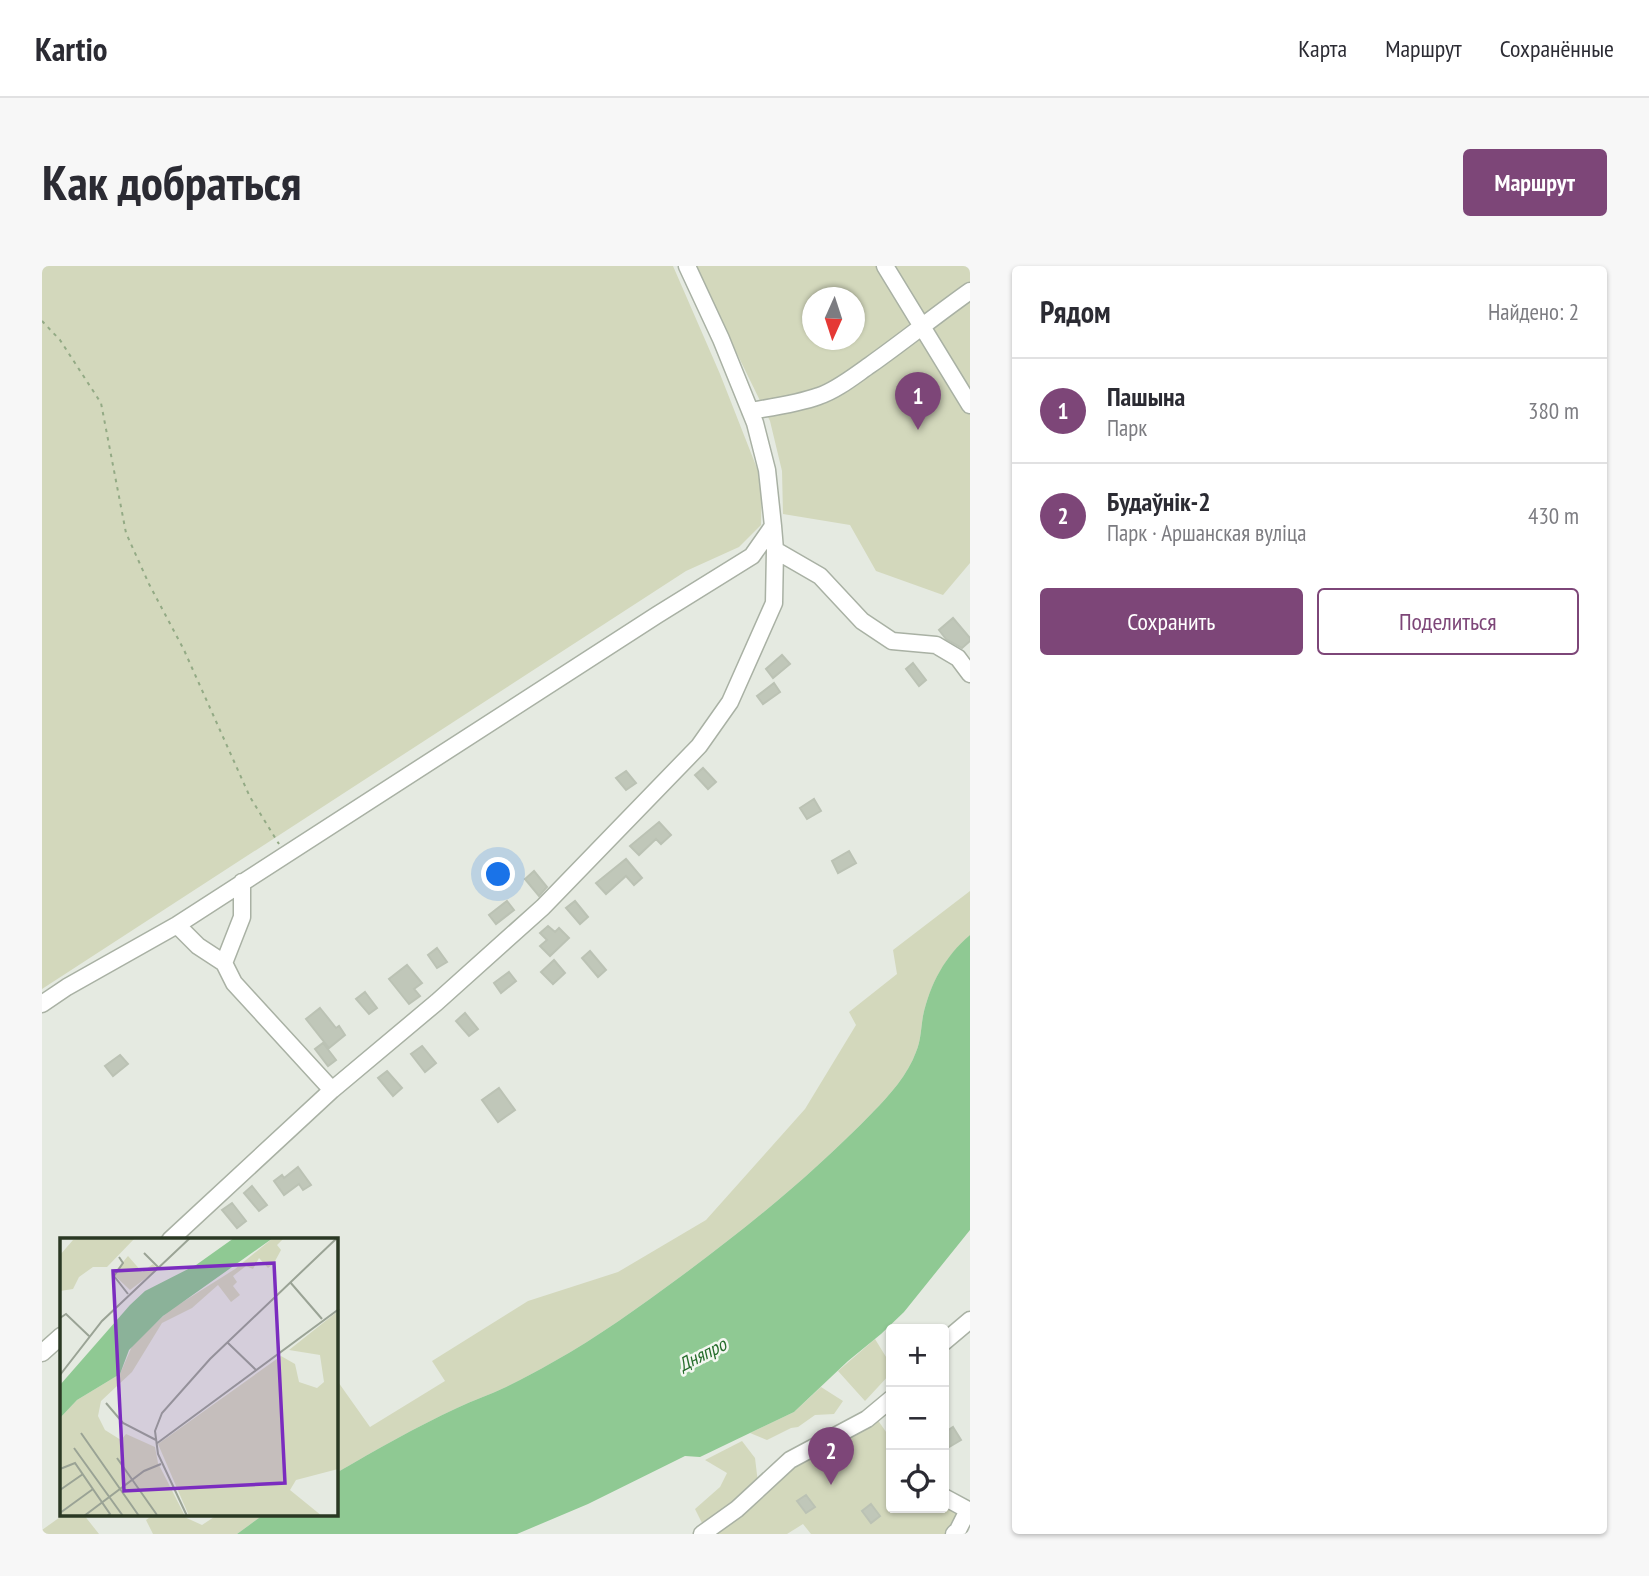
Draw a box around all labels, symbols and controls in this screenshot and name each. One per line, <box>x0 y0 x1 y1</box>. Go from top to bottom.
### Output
text: Kartio <box>35 27 108 70</box>
text: Карта <box>1298 33 1347 64</box>
text: Маршрут <box>1385 33 1462 64</box>
text: Сохранённые <box>1500 33 1614 64</box>
button: Маршрут <box>1463 149 1607 216</box>
text: Как добраться <box>42 150 301 214</box>
north arrow <box>802 287 865 350</box>
text: Рядом <box>1040 292 1111 331</box>
text: Найдено: 2 <box>1488 297 1579 326</box>
pin: 1 <box>895 372 941 430</box>
text: Пашына <box>1107 380 1185 413</box>
text: 1 <box>1058 396 1069 425</box>
text: 380 m <box>1528 396 1579 425</box>
text: Парк <box>1107 413 1147 442</box>
text: Будаўнік-2 <box>1107 485 1211 518</box>
text: 2 <box>1058 501 1069 530</box>
text: 430 m <box>1528 501 1579 530</box>
text: Парк · Аршанская вуліца <box>1107 518 1306 547</box>
button: Сохранить <box>1040 588 1303 655</box>
button: Поделиться <box>1317 588 1579 655</box>
your location <box>481 857 515 891</box>
inset map <box>60 1238 338 1516</box>
map controls <box>886 1324 949 1513</box>
button: + <box>886 1324 949 1387</box>
water label: Дняпро <box>673 1331 732 1377</box>
button: − <box>886 1387 949 1450</box>
pin: 2 <box>808 1427 854 1485</box>
button: locate <box>886 1450 949 1513</box>

